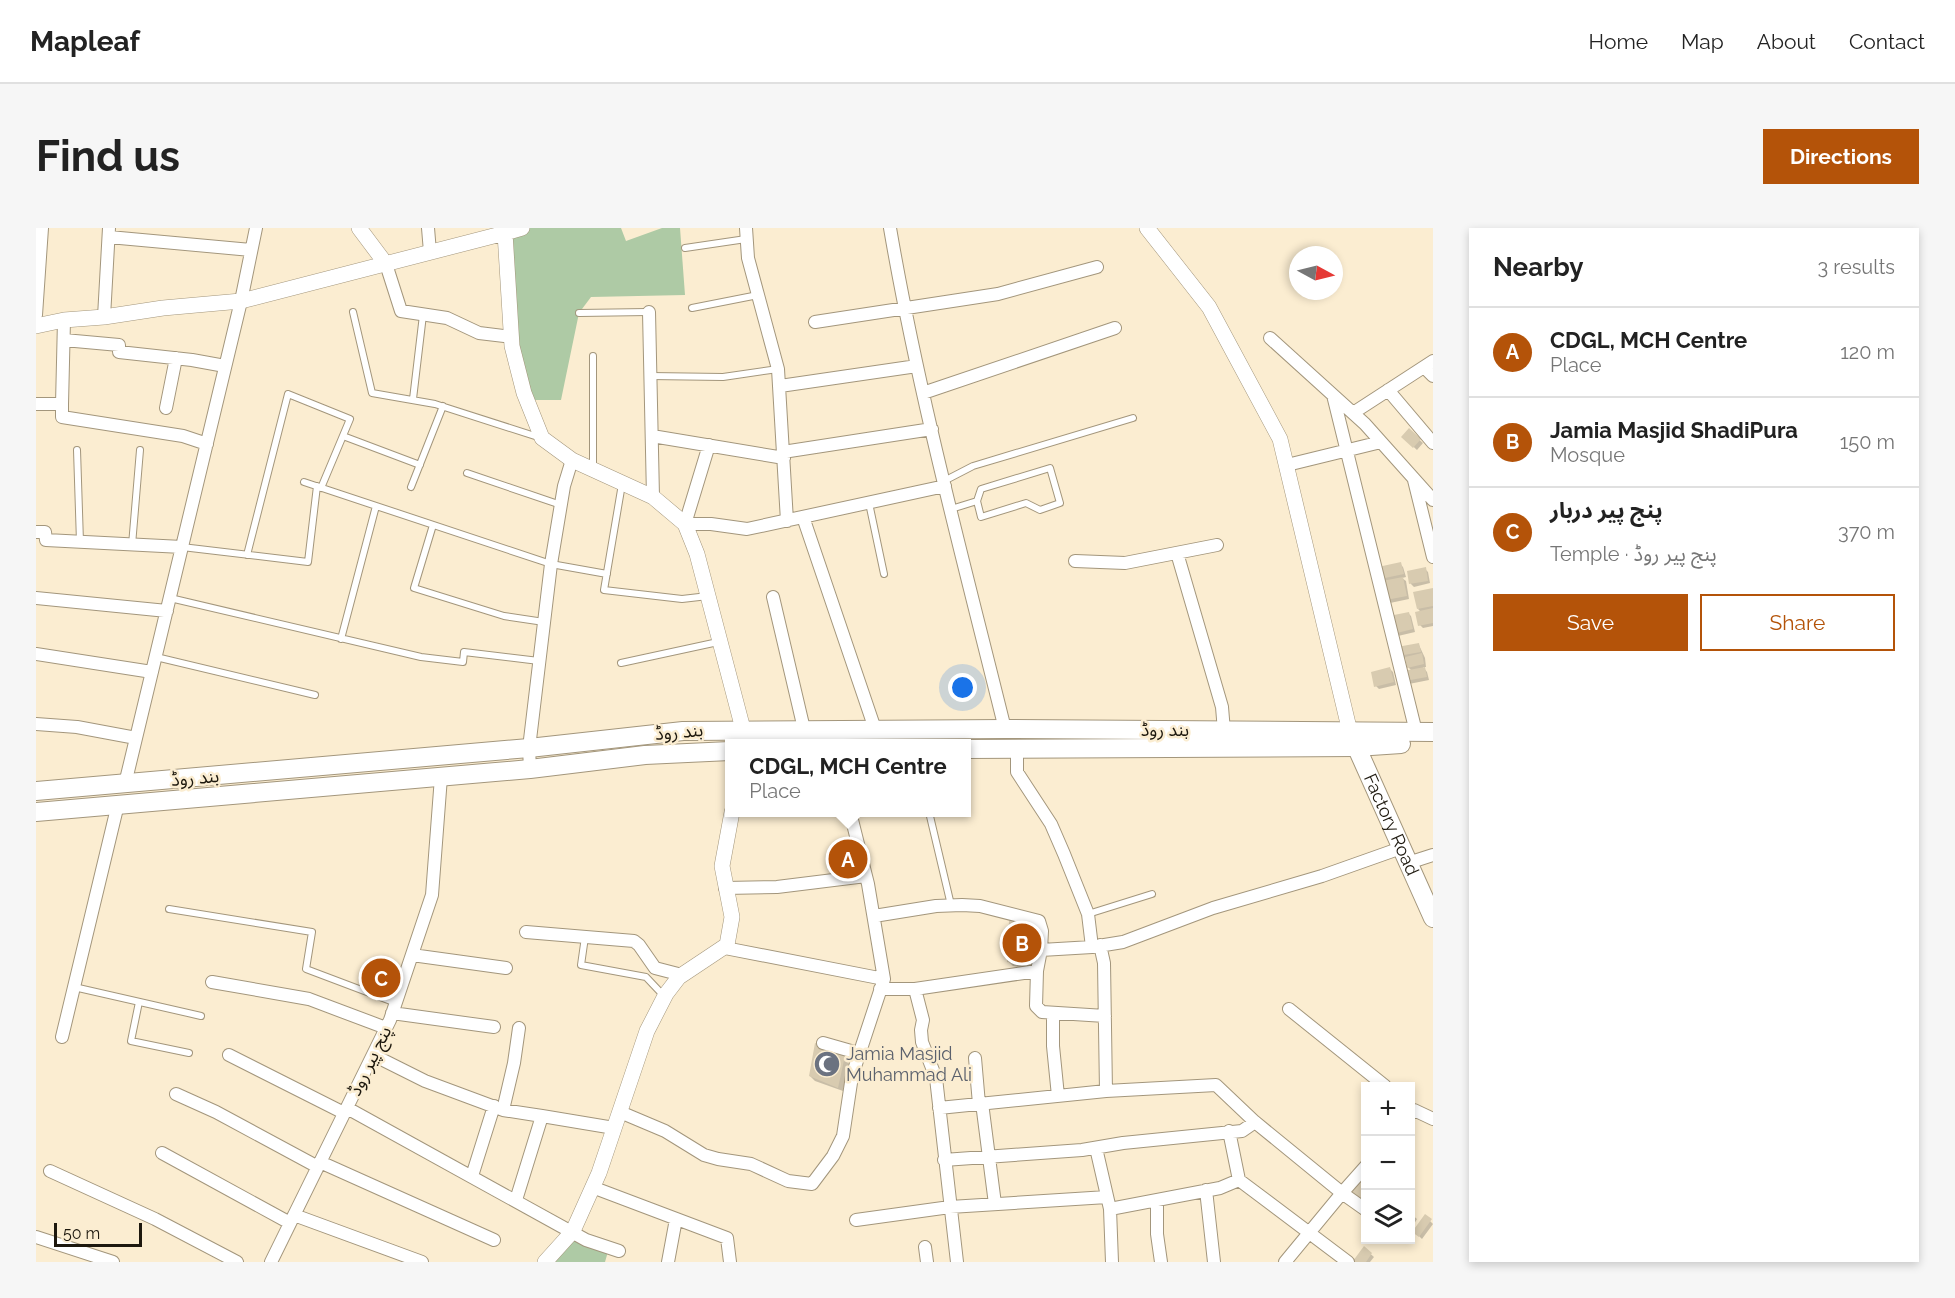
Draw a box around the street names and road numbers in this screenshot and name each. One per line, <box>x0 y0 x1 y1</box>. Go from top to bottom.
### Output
street label: بند روڈ <box>654 719 704 745</box>
street label: بند روڈ <box>1141 719 1189 741</box>
street label: بند روڈ <box>170 765 220 791</box>
street label: Factory Road <box>1360 770 1424 879</box>
street label: پنج پیر روڈ <box>344 1023 398 1100</box>

